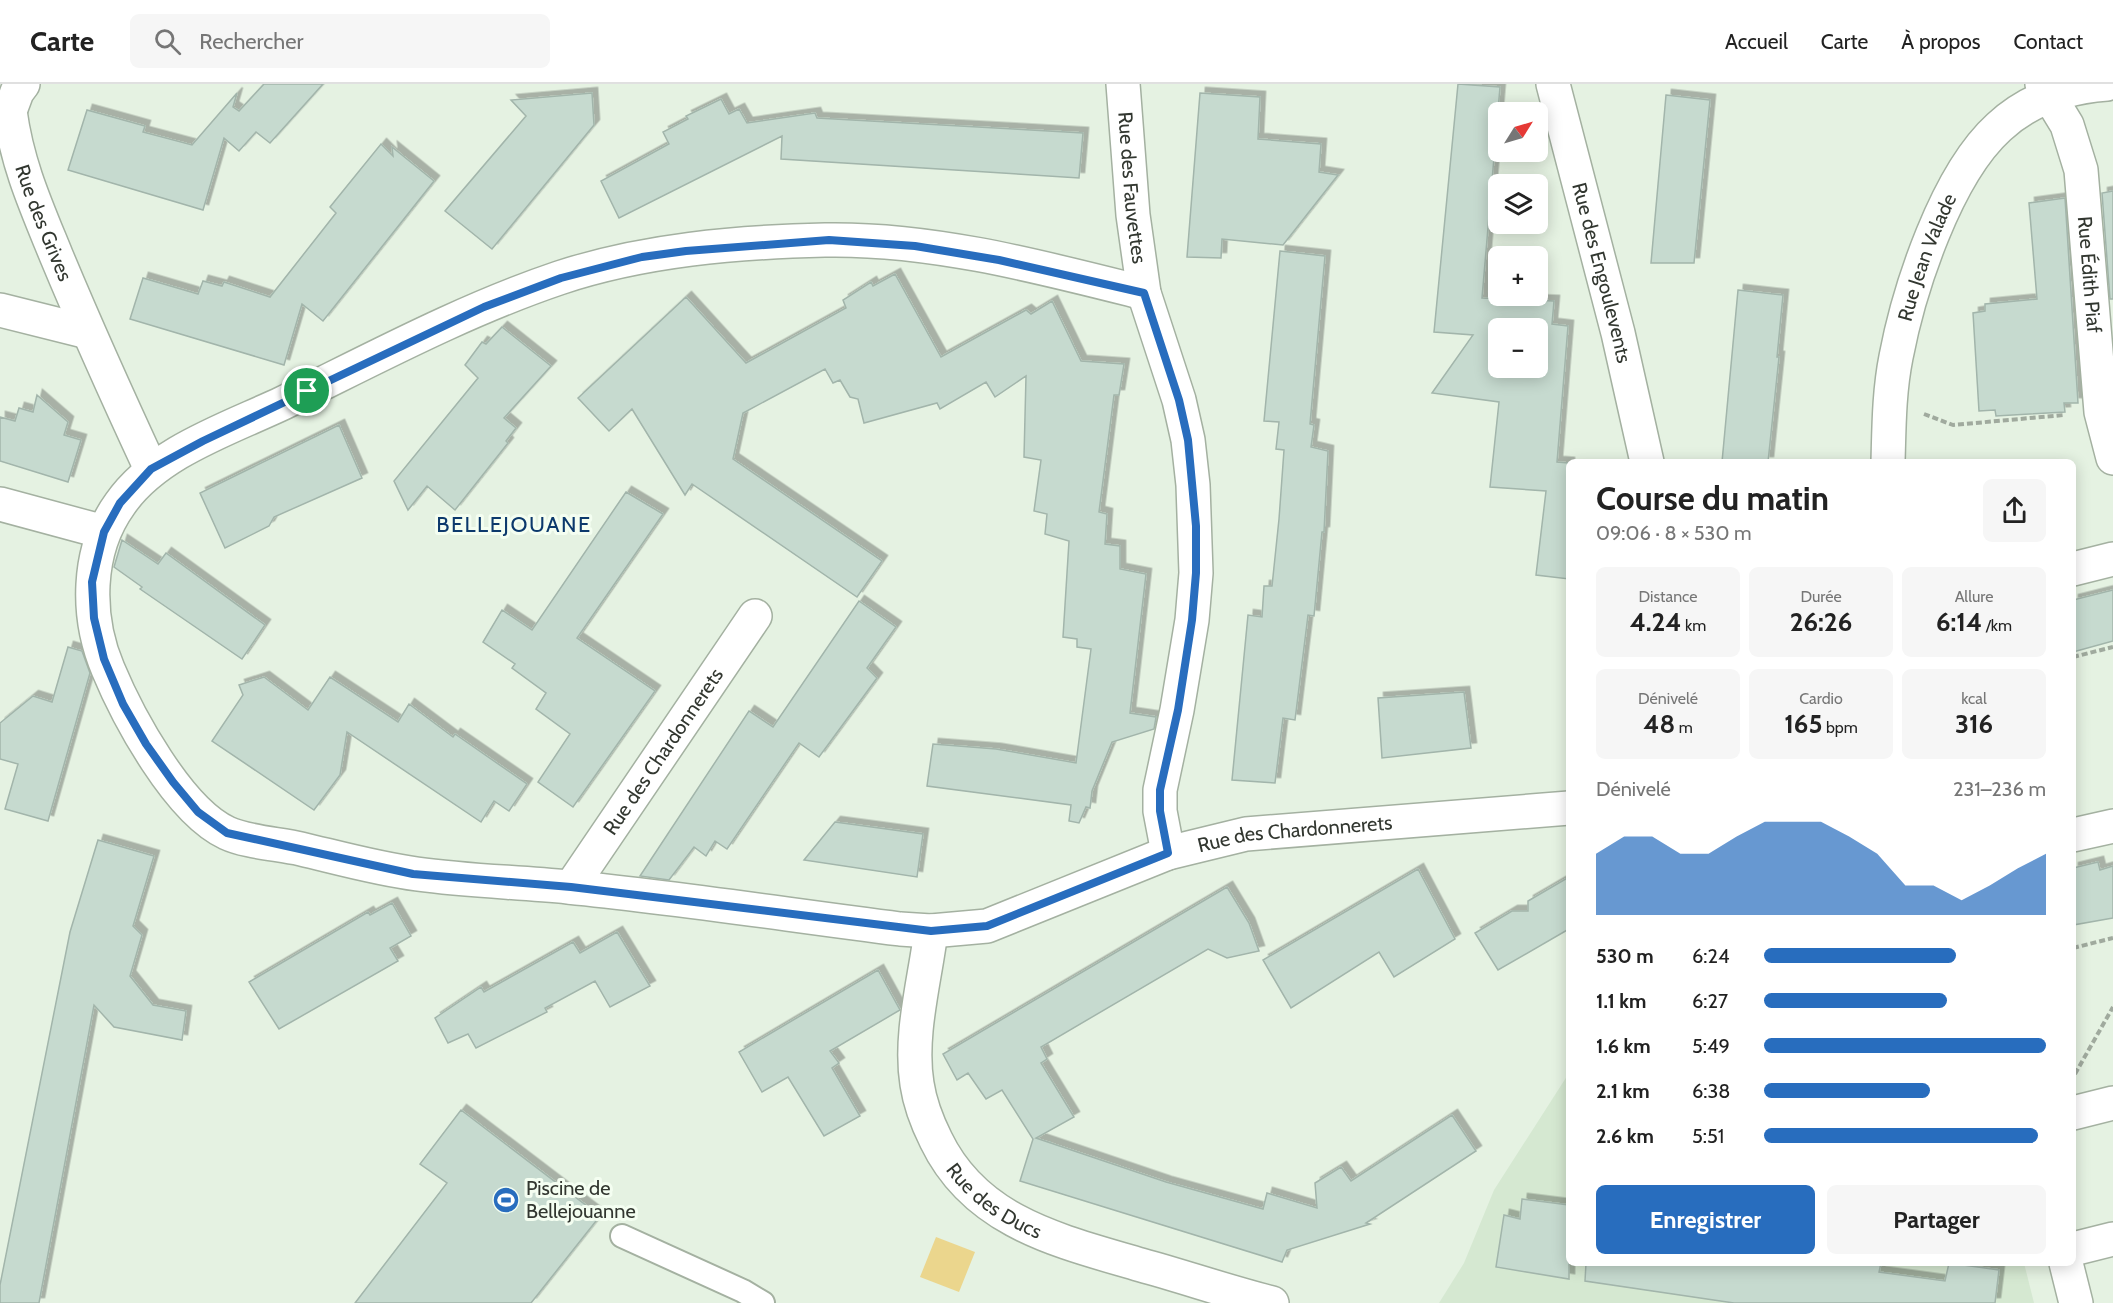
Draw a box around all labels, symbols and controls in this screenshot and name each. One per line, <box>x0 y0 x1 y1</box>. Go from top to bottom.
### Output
search box <box>130 14 550 68</box>
text: Carte <box>30 24 94 58</box>
icon: search <box>151 25 184 58</box>
text: Rechercher <box>199 28 303 55</box>
text: Accueil <box>1725 29 1788 54</box>
text: Carte <box>1821 29 1868 54</box>
text: À propos <box>1901 29 1980 54</box>
text: Contact <box>2013 29 2083 54</box>
north arrow <box>1488 102 1548 162</box>
map controls <box>1488 102 1548 378</box>
street label: Rue des Fauvettes <box>1113 111 1152 265</box>
street label: Rue des Grives <box>10 161 78 285</box>
button: layers <box>1488 174 1548 234</box>
street label: Rue des Engoulevents <box>1567 180 1636 365</box>
street label: Rue Jean Valade <box>1893 189 1961 324</box>
street label: Rue Édith Piaf <box>2073 215 2106 334</box>
button: + <box>1488 246 1548 306</box>
button: − <box>1488 318 1548 378</box>
pin <box>281 365 332 416</box>
icon: arrive <box>290 374 323 407</box>
text: Course du matin <box>1596 478 1829 518</box>
button: share <box>1983 479 2046 542</box>
district label: BELLEJOUANE <box>436 511 592 538</box>
text: 09:06 · 8 × 530 m <box>1596 521 1751 545</box>
text: Distance <box>1639 587 1697 606</box>
text: Durée <box>1800 587 1842 606</box>
text: Allure <box>1955 587 1993 606</box>
text: 4.24 <box>1630 606 1682 638</box>
text: 26:26 <box>1790 606 1852 638</box>
text: 6:14 <box>1936 606 1982 638</box>
text: km <box>1682 616 1706 635</box>
text: /km <box>1982 616 2012 635</box>
street label: Rue des Chardonnerets <box>598 663 728 839</box>
text: Dénivelé <box>1638 689 1698 708</box>
text: Cardio <box>1799 689 1843 708</box>
text: kcal <box>1961 689 1987 708</box>
text: 48 <box>1643 708 1675 740</box>
text: 165 <box>1784 708 1822 740</box>
text: 316 <box>1955 708 1993 740</box>
text: m <box>1675 718 1693 737</box>
text: bpm <box>1822 718 1858 737</box>
text: Dénivelé <box>1596 777 1671 801</box>
text: 231–236 m <box>1953 777 2046 801</box>
street label: Rue des Chardonnerets <box>1195 810 1393 857</box>
text: 530 m <box>1596 944 1654 968</box>
text: 6:24 <box>1692 944 1730 968</box>
text: 1.1 km <box>1596 989 1646 1013</box>
text: 6:27 <box>1692 989 1728 1013</box>
text: 1.6 km <box>1596 1034 1651 1058</box>
text: 5:49 <box>1692 1034 1730 1058</box>
text: 2.1 km <box>1596 1079 1650 1103</box>
text: 6:38 <box>1692 1079 1730 1103</box>
text: 2.6 km <box>1596 1124 1654 1148</box>
text: 5:51 <box>1692 1124 1724 1148</box>
street label: Rue des Ducs <box>941 1158 1045 1244</box>
place label: Piscine de Bellejouanne <box>526 1176 636 1223</box>
sports icon: Piscine de Bellejouanne <box>491 1185 521 1215</box>
button: Enregistrer <box>1596 1185 1815 1254</box>
button: Partager <box>1827 1185 2046 1254</box>

